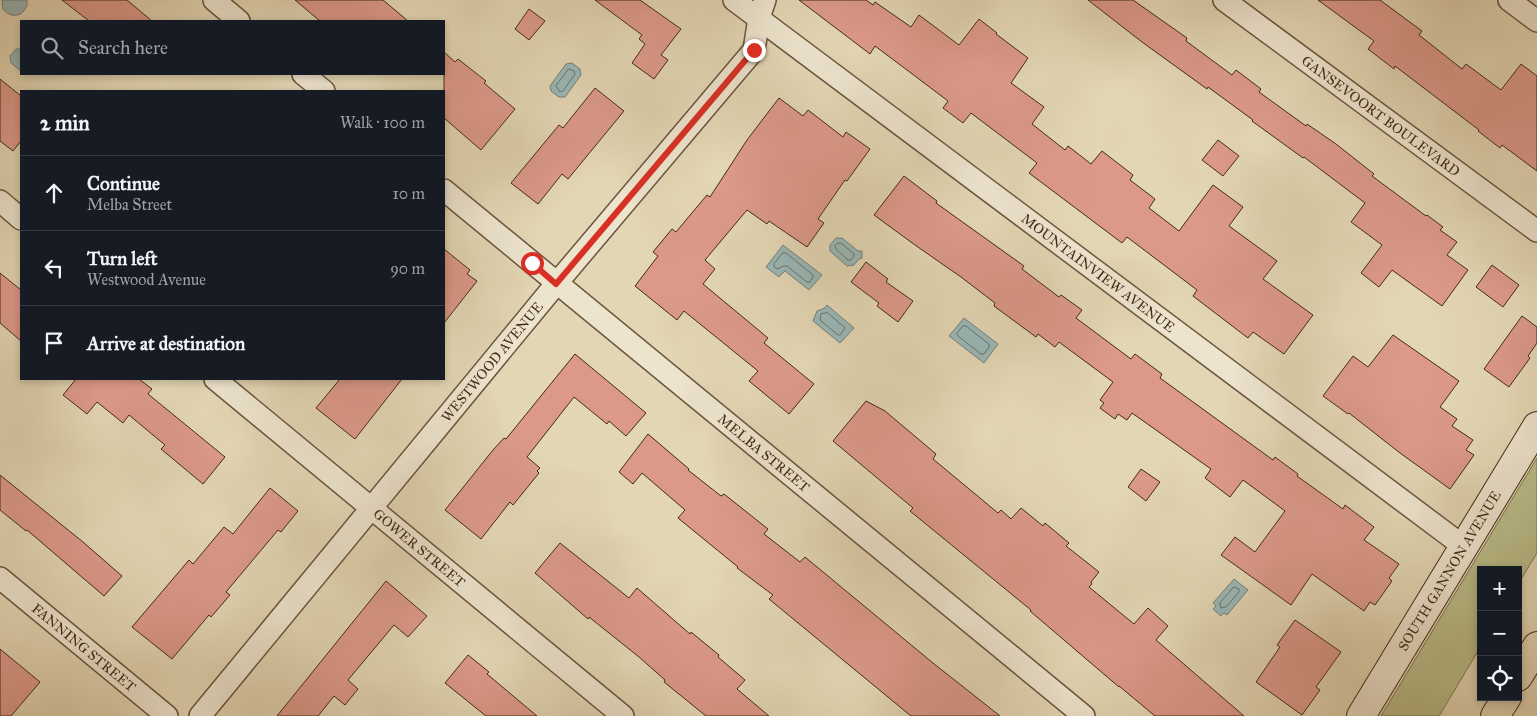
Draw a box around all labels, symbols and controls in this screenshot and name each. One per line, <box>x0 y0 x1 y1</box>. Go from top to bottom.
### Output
search box <box>20 20 445 75</box>
icon: search <box>38 34 66 62</box>
text: Search here <box>78 36 168 59</box>
route end <box>743 39 766 62</box>
street label: GANSEVOORT BOULEVARD <box>1298 52 1463 180</box>
text: 2 min <box>40 110 90 136</box>
text: Walk · 100 m <box>340 113 425 132</box>
text: Continue <box>87 172 160 195</box>
icon: ahead <box>40 179 68 207</box>
text: 10 m <box>393 184 425 203</box>
text: Melba Street <box>87 195 172 214</box>
street label: MOUNTAINVIEW AVENUE <box>1018 210 1178 336</box>
text: Turn left <box>87 247 157 270</box>
route start <box>521 252 544 275</box>
icon: left <box>40 254 68 282</box>
text: 90 m <box>390 259 425 278</box>
text: Westwood Avenue <box>87 270 206 289</box>
street label: WESTWOOD AVENUE <box>437 298 546 425</box>
icon: arrive <box>40 329 68 357</box>
text: Arrive at destination <box>87 332 245 355</box>
street label: MELBA STREET <box>715 410 813 496</box>
street label: SOUTH GANNON AVENUE <box>1394 488 1504 654</box>
street label: GOWER STREET <box>370 505 469 591</box>
map controls <box>1477 566 1522 701</box>
button: + <box>1477 566 1522 611</box>
street label: FANNING STREET <box>29 600 140 696</box>
button: − <box>1477 611 1522 656</box>
button: locate <box>1477 656 1522 701</box>

